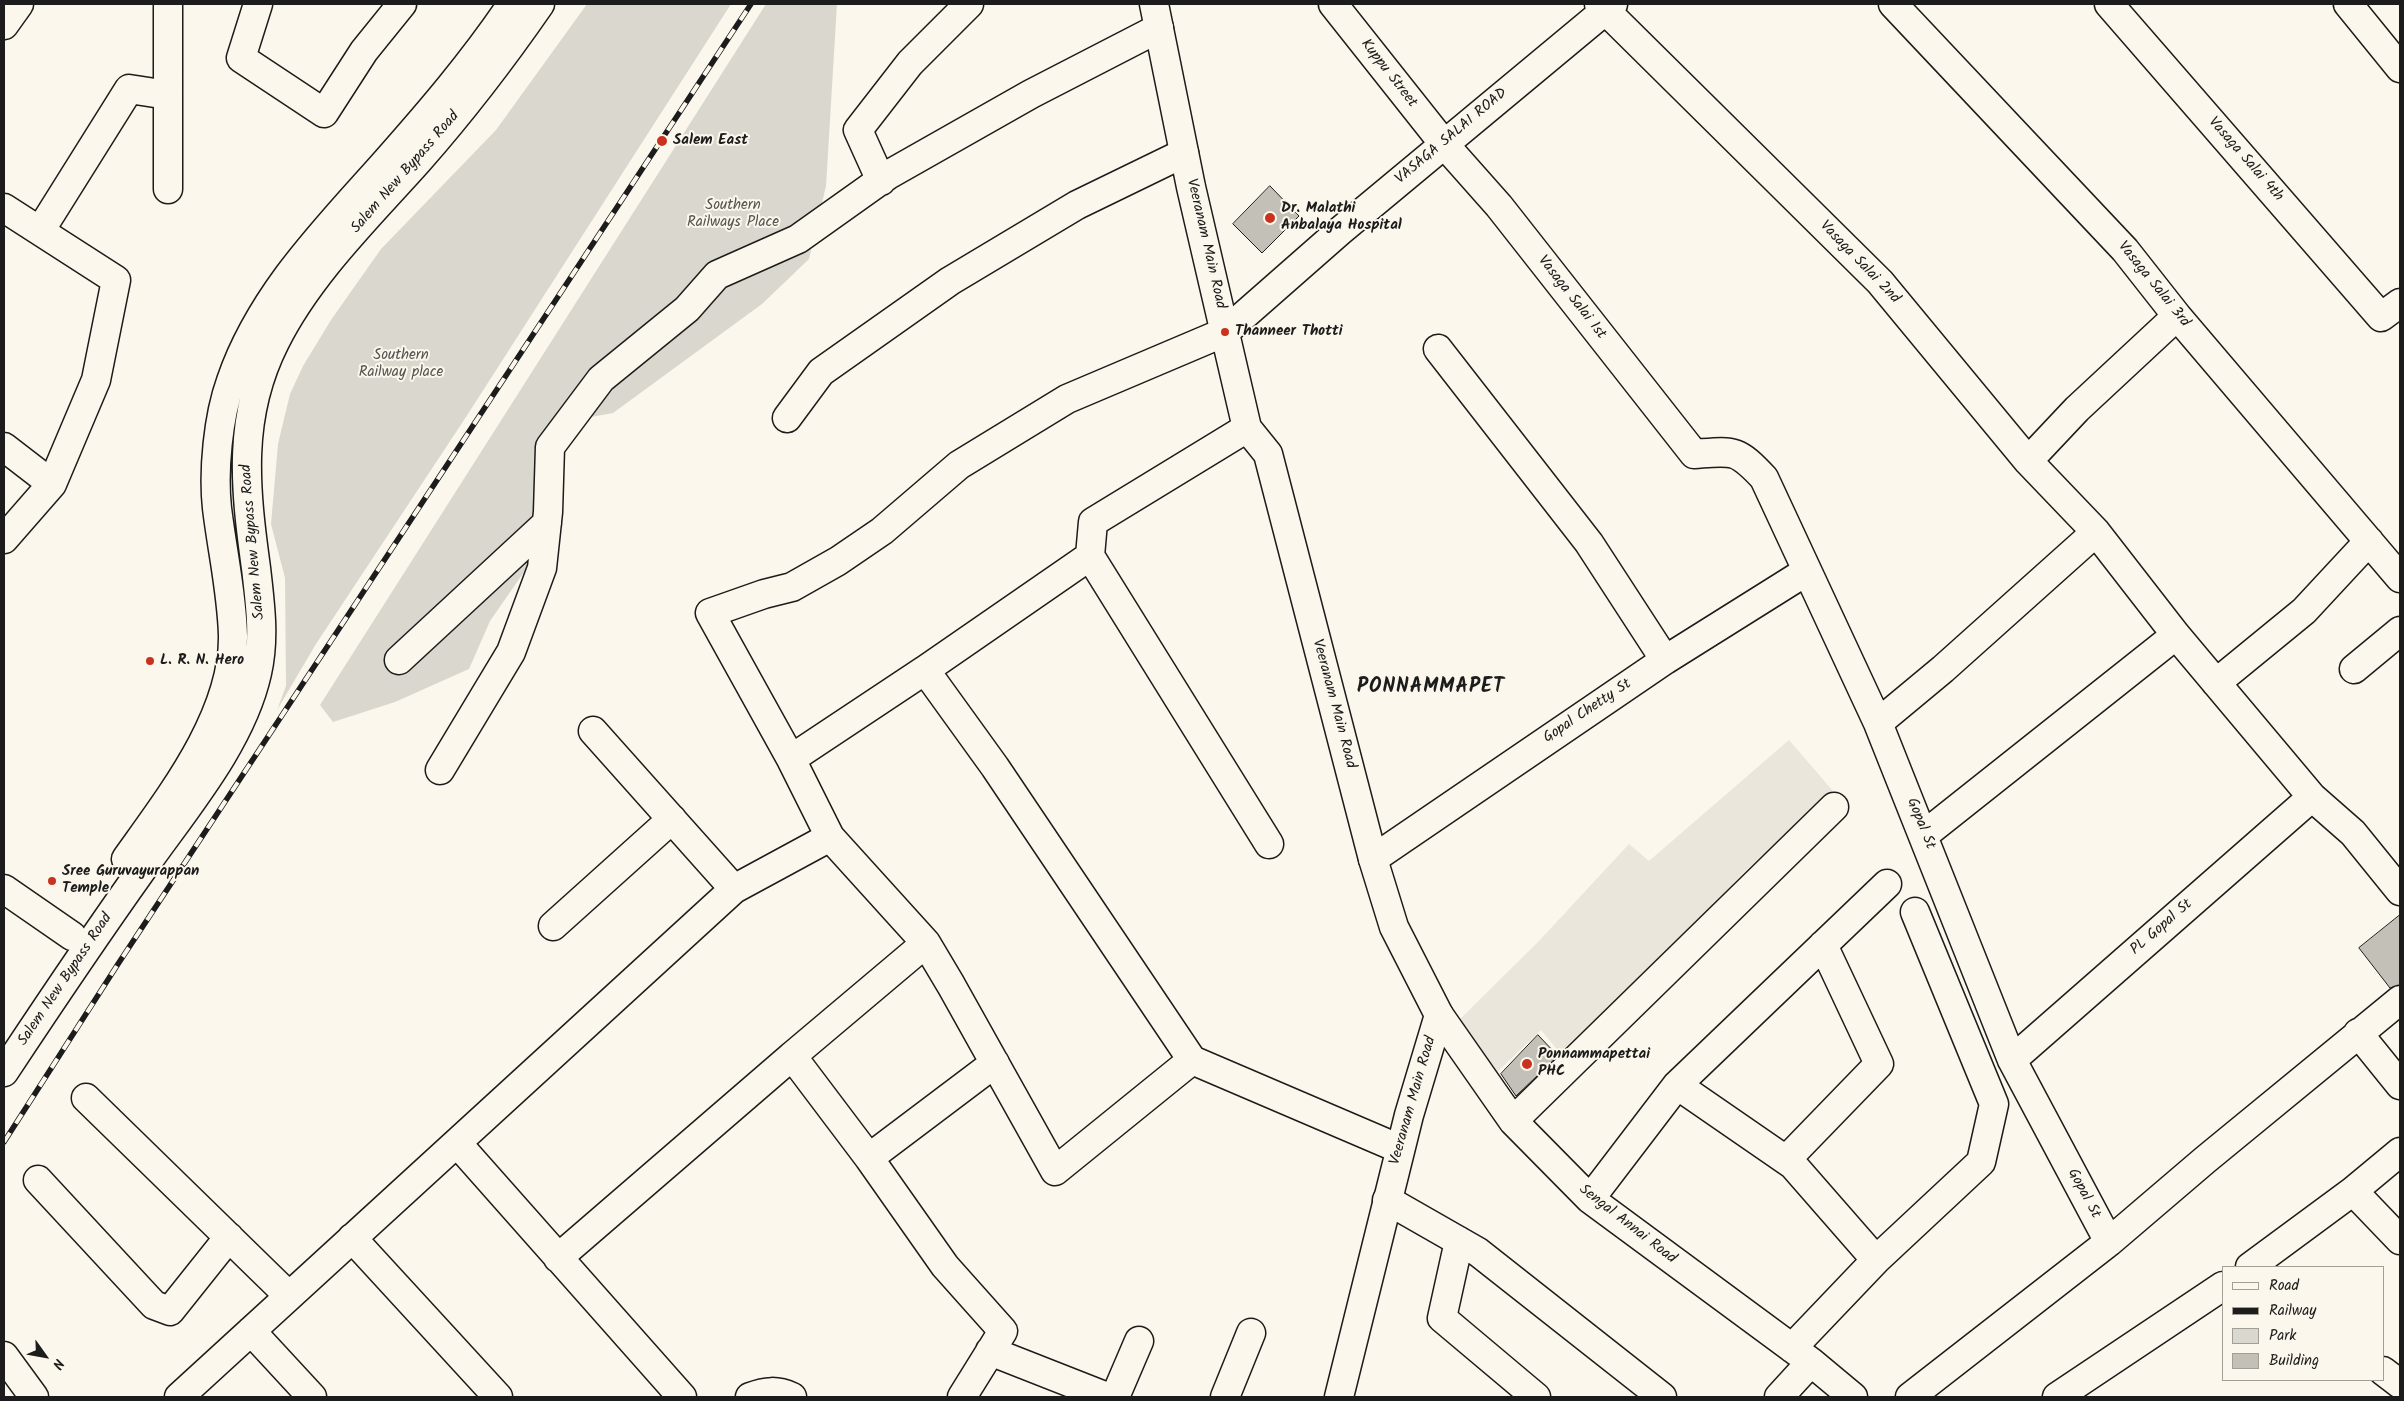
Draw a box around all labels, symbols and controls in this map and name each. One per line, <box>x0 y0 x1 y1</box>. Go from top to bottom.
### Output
street label: Kuppu Street <box>1356 36 1420 112</box>
street label: VASAGA SALAI ROAD <box>1392 85 1512 189</box>
street label: Salem New Bypass Road <box>348 108 464 238</box>
street label: Vasaga Salai 4th <box>2203 114 2287 206</box>
place label: Salem East <box>673 132 748 150</box>
marker: Salem East <box>655 134 669 148</box>
street label: Veeranam Main Road <box>1181 177 1229 311</box>
park label: Southern Railways Place <box>687 197 779 232</box>
place label: Dr. Malathi Anbalaya Hospital <box>1281 200 1402 235</box>
marker: Dr. Malathi Anbalaya Hospital <box>1263 211 1277 225</box>
street label: Vasaga Salai 2nd <box>1815 218 1903 308</box>
street label: Vasaga Salai 3rd <box>2113 239 2193 331</box>
street label: Vasaga Salai 1st <box>1533 253 1609 343</box>
place label: Thanneer Thotti <box>1235 323 1343 341</box>
marker: Thanneer Thotti <box>1219 326 1231 338</box>
park label: Southern Railway place <box>359 347 443 382</box>
street label: Salem New Bypass Road <box>238 463 270 621</box>
street label: Veeranam Main Road <box>1307 637 1359 771</box>
place label: L. R. N. Hero <box>160 652 244 670</box>
marker: L. R. N. Hero <box>144 655 156 667</box>
street label: Gopal Chetty St <box>1541 676 1635 748</box>
district label: PONNAMMAPET <box>1356 677 1506 701</box>
street label: Gopal St <box>1902 796 1938 852</box>
place label: Sree Guruvayurappan Temple <box>62 863 199 898</box>
marker: Sree Guruvayurappan Temple <box>46 875 58 887</box>
street label: PL Gopal St <box>2127 896 2197 960</box>
street label: Salem New Bypass Road <box>15 910 117 1050</box>
street label: Veeranam Main Road <box>1387 1035 1441 1167</box>
place label: Ponnammapettai PHC <box>1538 1046 1650 1081</box>
marker: Ponnammapettai PHC <box>1520 1057 1534 1071</box>
street label: Gopal St <box>2062 1166 2104 1222</box>
street label: Sengal Annai Road <box>1575 1181 1679 1269</box>
legend <box>2222 1266 2384 1381</box>
text: Road <box>2269 1274 2299 1298</box>
text: Railway <box>2269 1299 2316 1323</box>
text: Park <box>2269 1324 2296 1348</box>
north arrow <box>20 1331 70 1381</box>
text: Building <box>2269 1349 2319 1373</box>
text: N <box>46 1354 69 1374</box>

